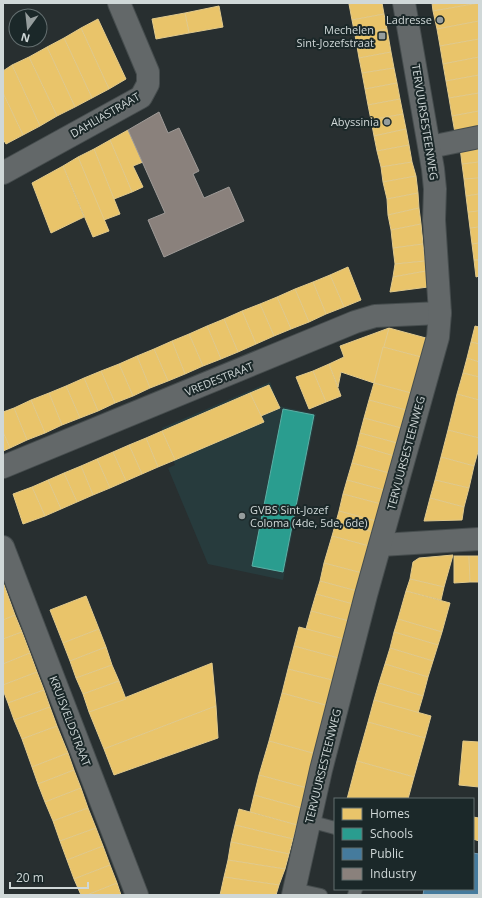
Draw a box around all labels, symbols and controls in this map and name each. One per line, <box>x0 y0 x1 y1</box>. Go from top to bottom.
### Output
north arrow <box>8 8 48 48</box>
place label: Ladresse <box>386 12 432 27</box>
marker: Ladresse <box>435 15 445 25</box>
place label: Mechelen Sint-Jozefstraat <box>297 22 374 50</box>
text: N <box>19 30 32 47</box>
marker: Mechelen Sint-Jozefstraat <box>377 31 387 41</box>
street label: TERVUURSESTEENWEG <box>409 63 442 181</box>
street label: DAHLIASTRAAT <box>67 89 142 140</box>
place label: Abyssinia <box>331 114 379 129</box>
marker: Abyssinia <box>382 117 392 127</box>
street label: VREDESTRAAT <box>182 358 255 399</box>
street label: TERVUURSESTEENWEG <box>383 394 428 511</box>
place label: GVBS Sint-Jozef Coloma (4de, 5de, 6de) <box>250 502 368 530</box>
marker: GVBS Sint-Jozef Coloma (4de, 5de, 6de) <box>237 511 247 521</box>
street label: KRUISVELDSTRAAT <box>46 673 95 768</box>
street label: TERVUURSESTEENWEG <box>301 707 344 825</box>
legend <box>334 798 474 890</box>
text: Homes <box>370 805 410 822</box>
text: Schools <box>370 825 413 842</box>
text: Public <box>370 845 404 862</box>
scale bar <box>10 864 88 890</box>
text: Industry <box>370 865 417 882</box>
text: 20 m <box>16 869 44 886</box>

